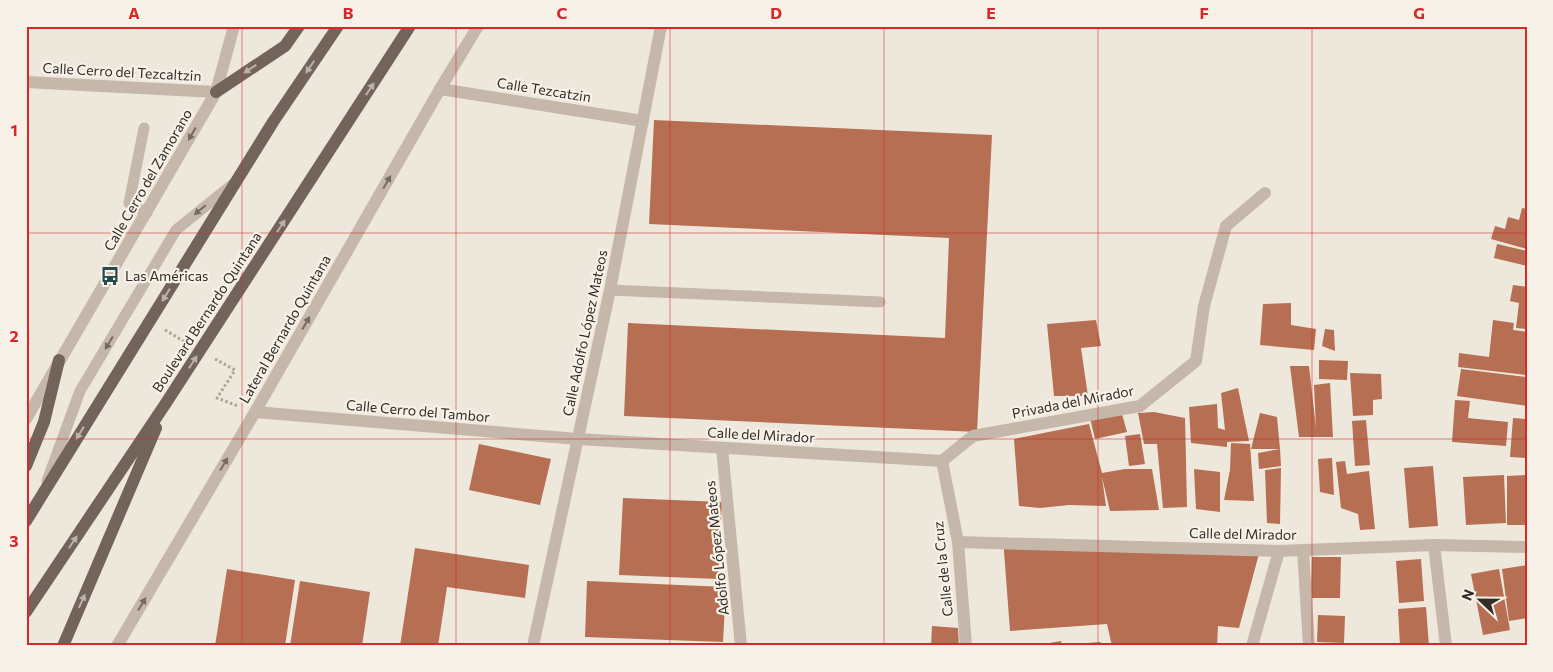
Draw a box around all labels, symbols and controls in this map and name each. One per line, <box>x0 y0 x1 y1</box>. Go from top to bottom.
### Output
text: A <box>128 3 140 22</box>
text: B <box>343 3 354 22</box>
text: C <box>557 3 568 22</box>
text: D <box>770 3 782 22</box>
text: E <box>986 3 996 22</box>
text: F <box>1199 3 1209 22</box>
text: G <box>1413 3 1425 22</box>
street label: Calle Cerro del Tezcaltzin <box>42 59 202 84</box>
one-way arrow <box>306 60 315 73</box>
one-way arrow <box>243 64 257 74</box>
street label: Calle Tezcatzin <box>496 74 592 105</box>
one-way arrow <box>365 83 374 96</box>
street label: Calle Cerro del Zamorano <box>100 106 195 254</box>
text: 1 <box>10 120 18 139</box>
one-way arrow <box>188 127 196 141</box>
one-way arrow <box>382 176 391 189</box>
one-way arrow <box>194 205 207 216</box>
one-way arrow <box>276 219 286 232</box>
street label: Boulevard Bernardo Quintana <box>148 228 265 395</box>
street label: Calle Adolfo López Mateos <box>559 248 610 418</box>
street label: Lateral Bernardo Quintana <box>235 252 334 406</box>
bus stop icon: Las Américas <box>99 265 121 287</box>
place label: Las Américas <box>125 267 208 284</box>
one-way arrow <box>161 288 170 302</box>
one-way arrow <box>302 316 310 331</box>
text: 2 <box>9 326 19 345</box>
one-way arrow <box>104 336 113 349</box>
one-way arrow <box>188 355 198 369</box>
street label: Privada del Mirador <box>1010 381 1136 422</box>
street label: Calle Cerro del Tambor <box>345 396 491 425</box>
street label: Calle del Mirador <box>707 423 816 446</box>
one-way arrow <box>75 426 85 440</box>
one-way arrow <box>220 457 229 470</box>
street label: Adolfo López Mateos <box>701 480 732 616</box>
street label: Calle de la Cruz <box>929 521 956 618</box>
street label: Calle del Mirador <box>1189 524 1297 543</box>
text: 3 <box>9 531 19 550</box>
one-way arrow <box>68 536 78 549</box>
north arrow <box>1456 574 1506 624</box>
text: N <box>1458 587 1477 603</box>
one-way arrow <box>79 594 87 608</box>
one-way arrow <box>137 597 146 610</box>

